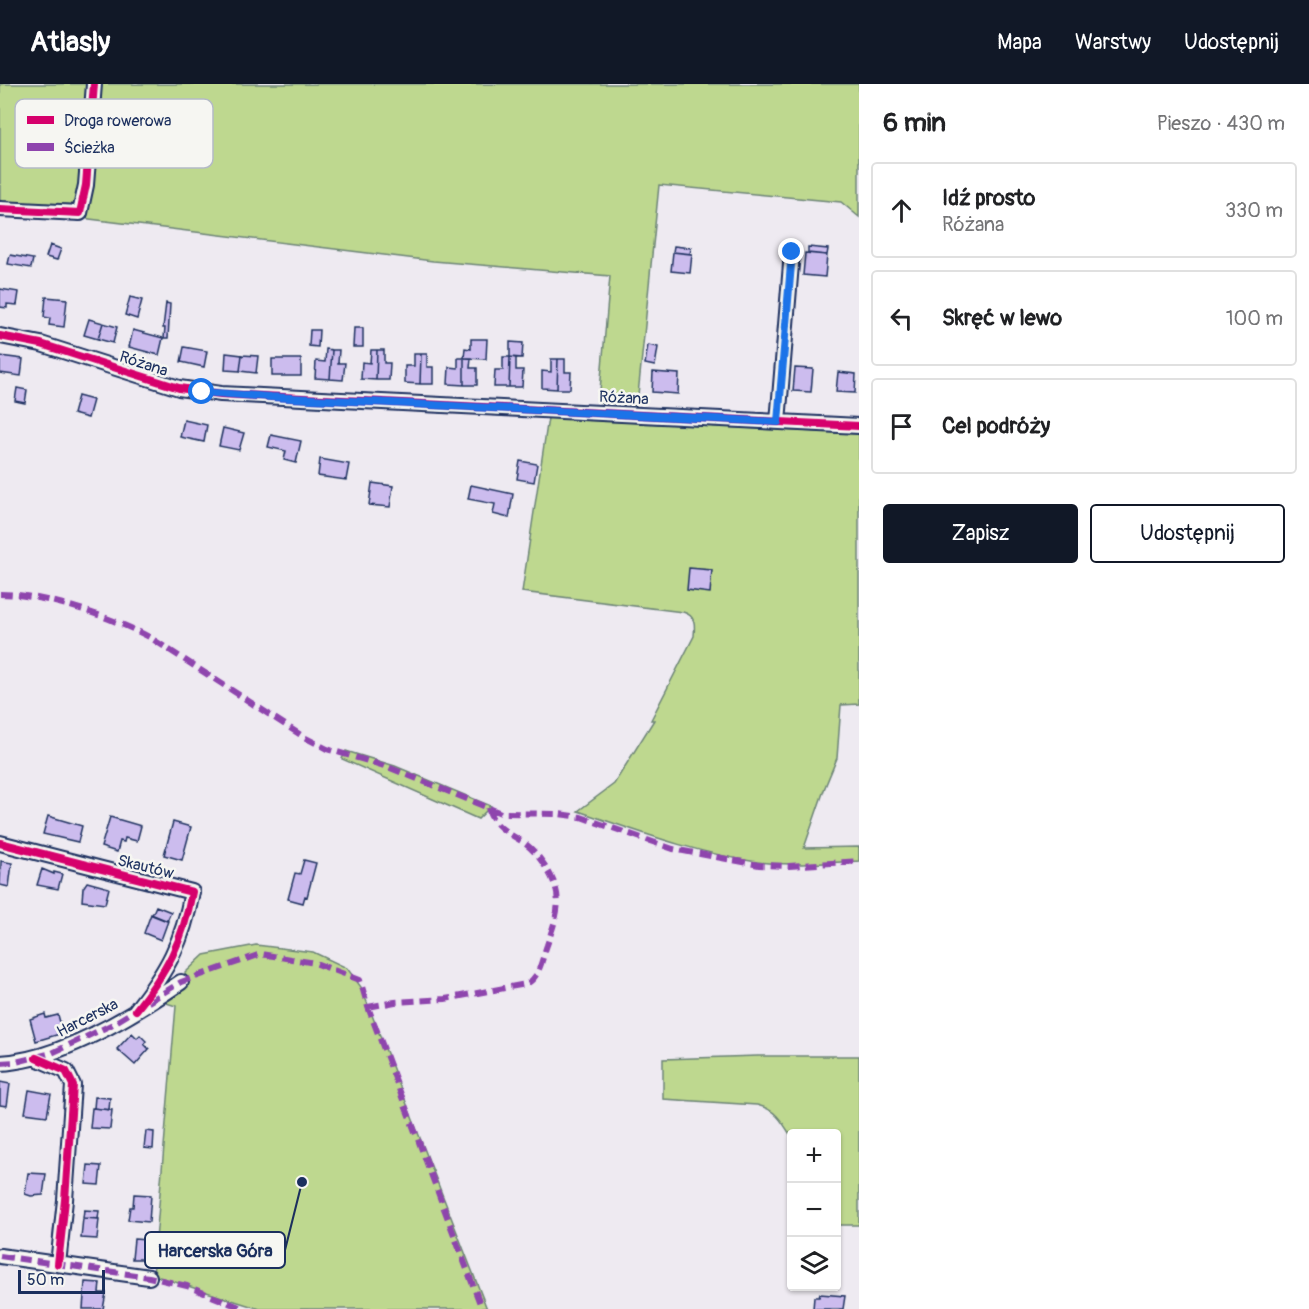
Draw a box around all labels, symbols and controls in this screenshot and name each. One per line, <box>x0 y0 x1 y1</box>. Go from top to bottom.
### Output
text: Atlasly <box>30 25 110 60</box>
text: Mapa <box>997 29 1042 56</box>
text: Warstwy <box>1075 29 1151 56</box>
text: Udostępnij <box>1184 29 1279 56</box>
legend <box>15 99 213 168</box>
text: 6 min <box>883 107 946 139</box>
text: Droga rowerowa <box>64 111 172 131</box>
text: Pieszo · 430 m <box>1157 111 1285 136</box>
text: Ścieżka <box>64 138 115 158</box>
text: Idź prosto <box>942 184 1035 212</box>
icon: ahead <box>885 194 918 227</box>
text: 330 m <box>1225 198 1283 223</box>
text: Różana <box>942 212 1004 237</box>
route end <box>778 238 804 264</box>
icon: left <box>885 302 918 335</box>
text: Skręć w lewo <box>942 304 1062 332</box>
text: 100 m <box>1226 306 1283 331</box>
street label: Różana <box>117 347 170 381</box>
route start <box>188 378 214 404</box>
street label: Różana <box>599 387 649 409</box>
icon: arrive <box>885 410 918 443</box>
text: Cel podróży <box>942 412 1050 440</box>
button: Zapisz <box>883 504 1078 563</box>
button: Udostępnij <box>1090 504 1285 563</box>
street label: Skautów <box>116 850 176 884</box>
street label: Harcerska <box>53 994 122 1042</box>
map controls <box>787 1129 841 1291</box>
button: + <box>787 1129 841 1183</box>
button: − <box>787 1183 841 1237</box>
callout: Harcerska Góra <box>145 1232 285 1268</box>
button: layers <box>787 1237 841 1291</box>
text: Harcerska Góra <box>157 1240 273 1263</box>
scale bar <box>18 1267 105 1294</box>
text: 50 m <box>27 1270 64 1290</box>

